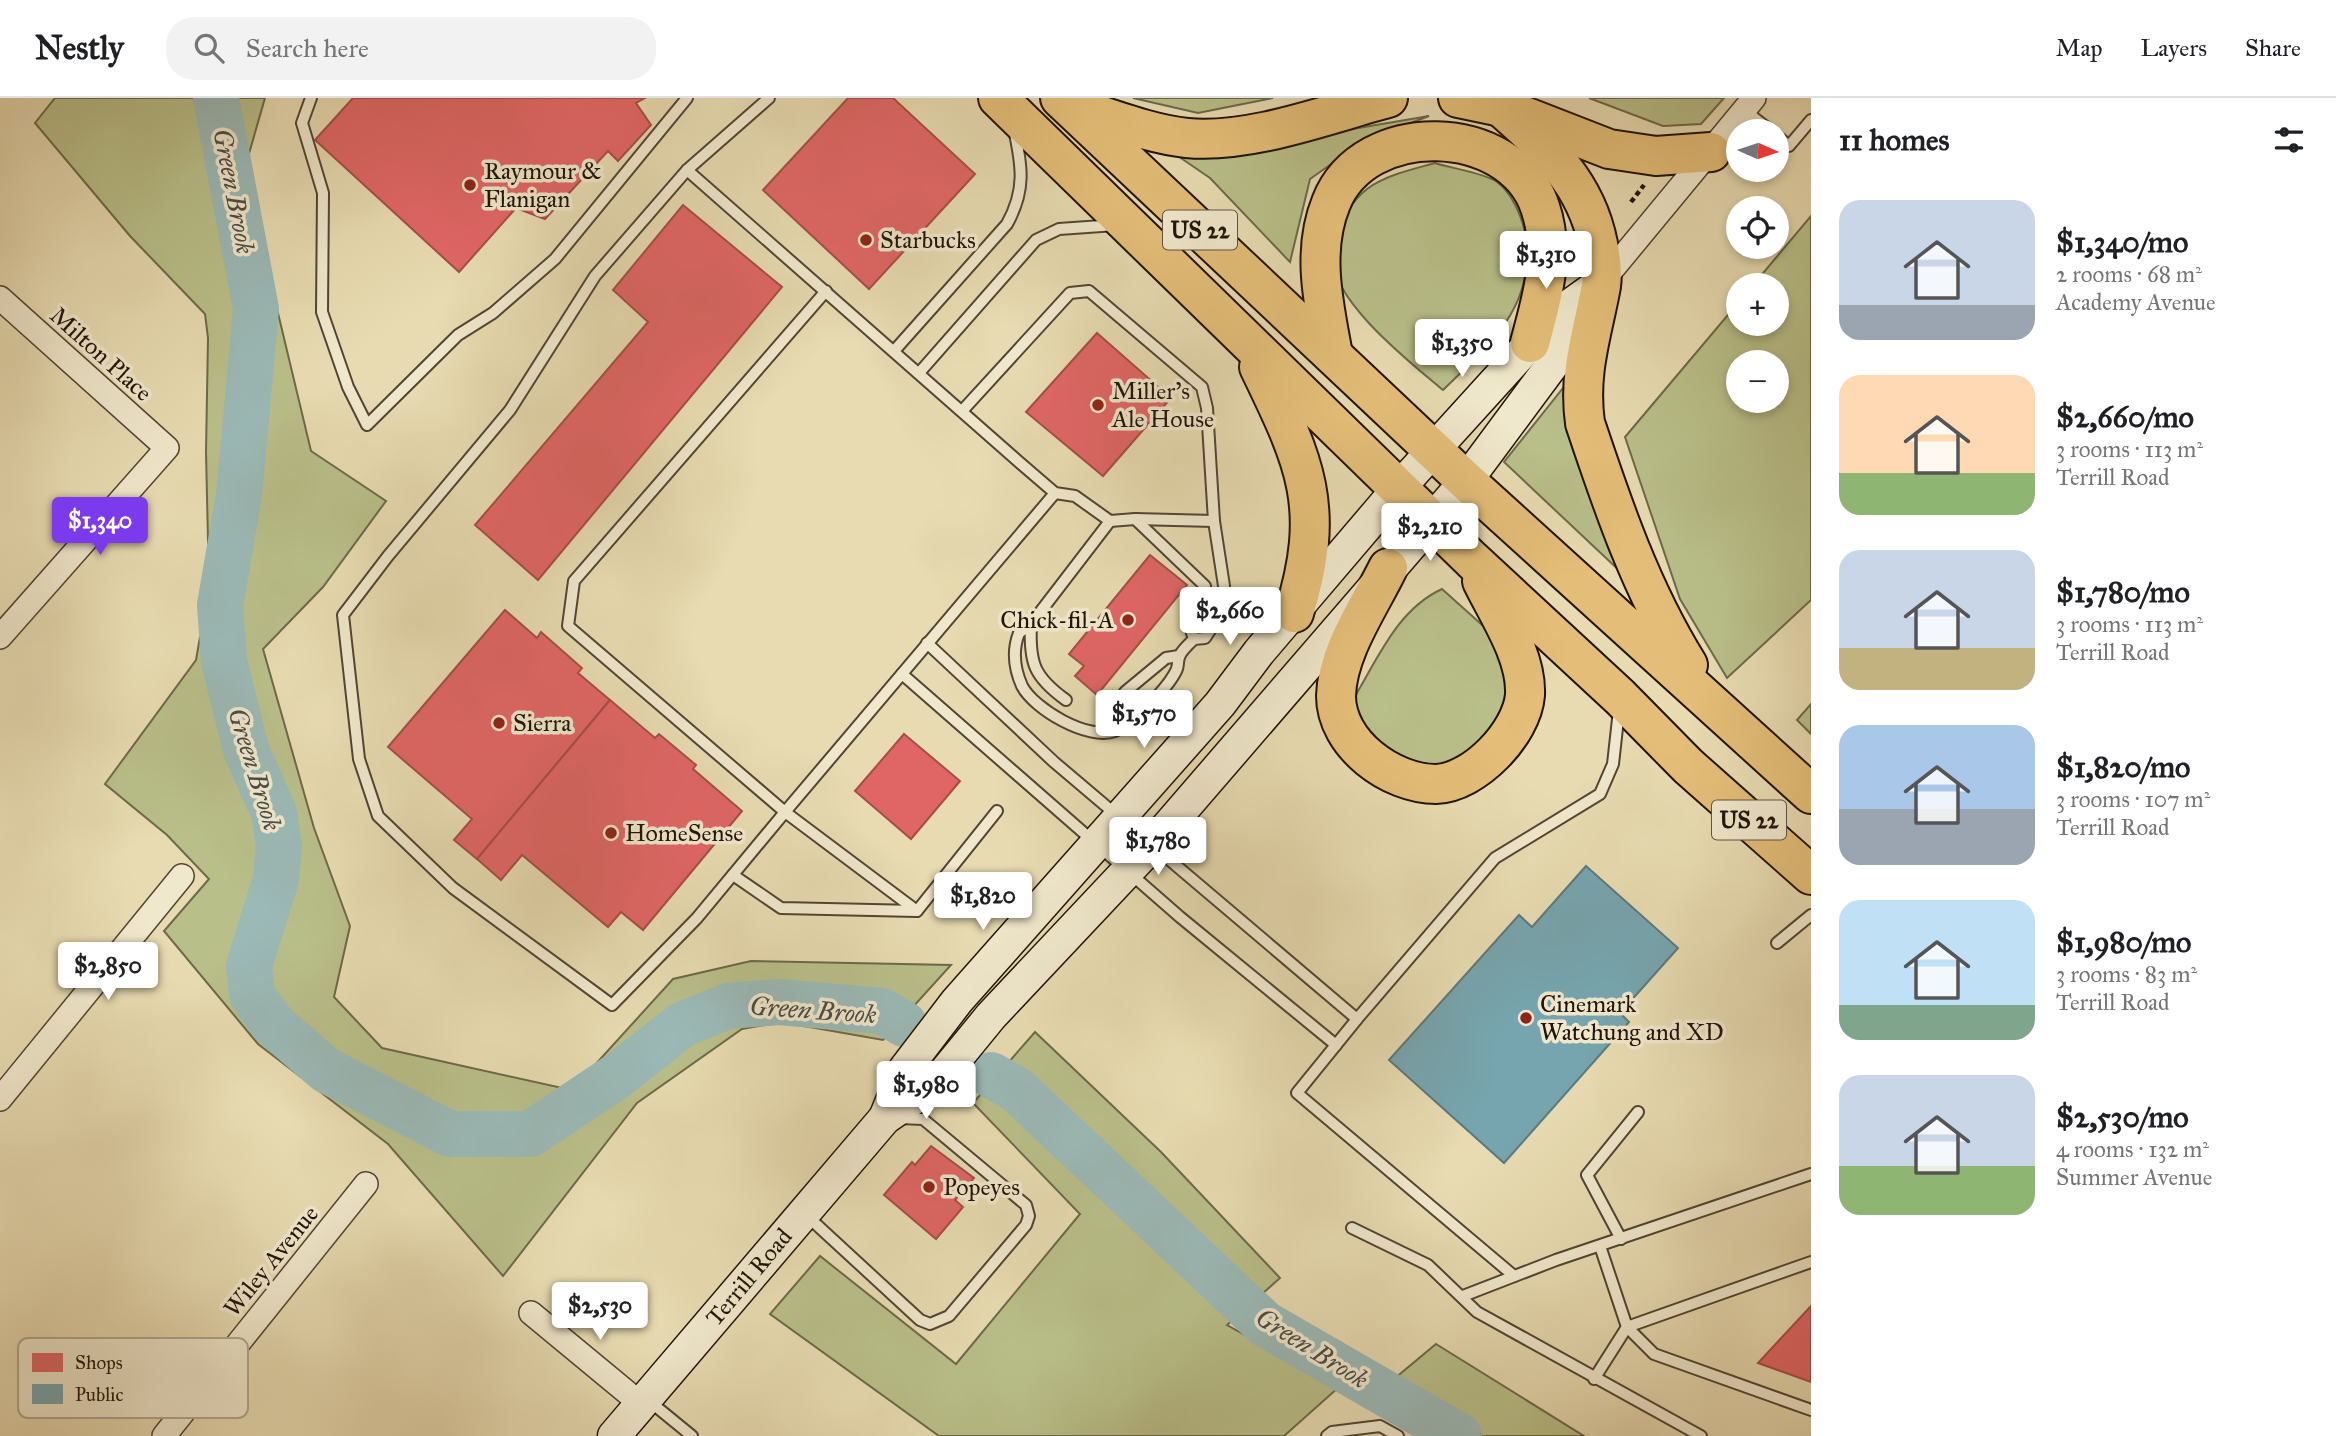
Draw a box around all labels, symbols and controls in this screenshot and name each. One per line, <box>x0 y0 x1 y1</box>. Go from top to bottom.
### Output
search box <box>166 17 656 80</box>
text: Nestly <box>35 28 124 68</box>
icon: search <box>190 29 228 67</box>
text: Search here <box>246 32 369 64</box>
text: Map <box>2056 33 2103 63</box>
text: Layers <box>2141 33 2207 63</box>
text: Share <box>2245 33 2301 63</box>
north arrow <box>1726 119 1788 182</box>
map controls <box>1726 119 1789 413</box>
icon: filters <box>2270 121 2308 159</box>
text: 11 homes <box>1839 122 1950 158</box>
water label: Green Brook <box>206 126 262 257</box>
place label: Raymour & Flanigan <box>484 156 602 214</box>
marker: Raymour & Flanigan <box>462 177 478 193</box>
button: locate <box>1726 196 1789 259</box>
road number: US 22 <box>1163 211 1237 250</box>
text: $1,340/mo <box>2056 224 2188 260</box>
place label: Starbucks <box>880 225 976 255</box>
icon: home <box>1895 228 1979 312</box>
marker: Starbucks <box>858 232 874 248</box>
pin: $1,310 <box>1489 232 1603 291</box>
text: $1,310 <box>1516 240 1576 268</box>
text: 2 rooms · 68 m² <box>2056 260 2202 288</box>
button: + <box>1726 273 1789 336</box>
text: Academy Avenue <box>2056 288 2216 316</box>
street label: Milton Place <box>44 300 158 408</box>
pin: $1,350 <box>1405 320 1519 379</box>
text: $1,350 <box>1431 328 1493 356</box>
button: − <box>1726 350 1789 413</box>
place label: Miller's Ale House <box>1111 376 1214 434</box>
marker: Miller's Ale House <box>1090 397 1106 413</box>
text: $2,660/mo <box>2056 399 2194 435</box>
icon: home <box>1895 403 1979 487</box>
text: 3 rooms · 113 m² <box>2056 435 2203 463</box>
text: Terrill Road <box>2056 463 2169 491</box>
pin: $1,340 <box>43 498 157 557</box>
pin: $2,210 <box>1373 504 1487 563</box>
text: $1,340 <box>68 506 132 534</box>
text: $2,210 <box>1397 512 1463 540</box>
text: $1,780/mo <box>2056 574 2190 610</box>
icon: home <box>1895 578 1979 662</box>
pin: $2,660 <box>1173 588 1287 647</box>
text: $2,660 <box>1196 596 1264 624</box>
place label: Chick-fil-A <box>1000 605 1114 635</box>
text: 3 rooms · 113 m² <box>2056 610 2203 638</box>
marker: Chick-fil-A <box>1120 612 1136 628</box>
text: Terrill Road <box>2056 638 2169 666</box>
pin: $1,570 <box>1087 690 1201 750</box>
text: $1,570 <box>1112 699 1176 727</box>
water label: Green Brook <box>221 704 289 835</box>
place label: Sierra <box>513 708 572 738</box>
marker: Sierra <box>491 715 507 731</box>
text: $1,820/mo <box>2056 749 2190 785</box>
icon: home <box>1895 753 1979 837</box>
text: 3 rooms · 107 m² <box>2056 785 2210 813</box>
road number: US 22 <box>1712 800 1786 840</box>
text: Terrill Road <box>2056 813 2169 841</box>
place label: HomeSense <box>625 818 743 848</box>
pin: $1,780 <box>1101 818 1215 877</box>
marker: HomeSense <box>603 825 619 841</box>
text: $1,780 <box>1125 826 1191 854</box>
pin: $1,820 <box>926 872 1040 932</box>
text: $1,820 <box>950 881 1016 909</box>
text: $1,980/mo <box>2056 924 2191 960</box>
icon: home <box>1895 928 1979 1012</box>
pin: $2,850 <box>51 942 165 1002</box>
text: $2,850 <box>74 951 142 979</box>
text: 3 rooms · 83 m² <box>2056 960 2197 988</box>
text: Terrill Road <box>2056 988 2169 1016</box>
place label: Cinemark Watchung and XD <box>1540 989 1724 1047</box>
water label: Green Brook <box>749 990 878 1030</box>
marker: Cinemark Watchung and XD <box>1518 1010 1534 1026</box>
pin: $1,980 <box>869 1062 983 1121</box>
text: $1,980 <box>893 1070 959 1098</box>
text: $2,530/mo <box>2056 1099 2189 1135</box>
icon: home <box>1895 1103 1979 1187</box>
text: 4 rooms · 132 m² <box>2056 1135 2209 1163</box>
text: Summer Avenue <box>2056 1163 2212 1191</box>
place label: Popeyes <box>943 1172 1020 1202</box>
marker: Popeyes <box>921 1179 937 1195</box>
street label: Wiley Avenue <box>217 1199 325 1323</box>
street label: Terrill Road <box>699 1222 799 1332</box>
pin: $2,530 <box>543 1282 657 1342</box>
text: $2,530 <box>568 1291 632 1319</box>
water label: Green Brook <box>1250 1301 1375 1395</box>
legend <box>18 1338 248 1418</box>
text: Shops <box>75 1351 123 1374</box>
text: Public <box>75 1383 123 1406</box>

